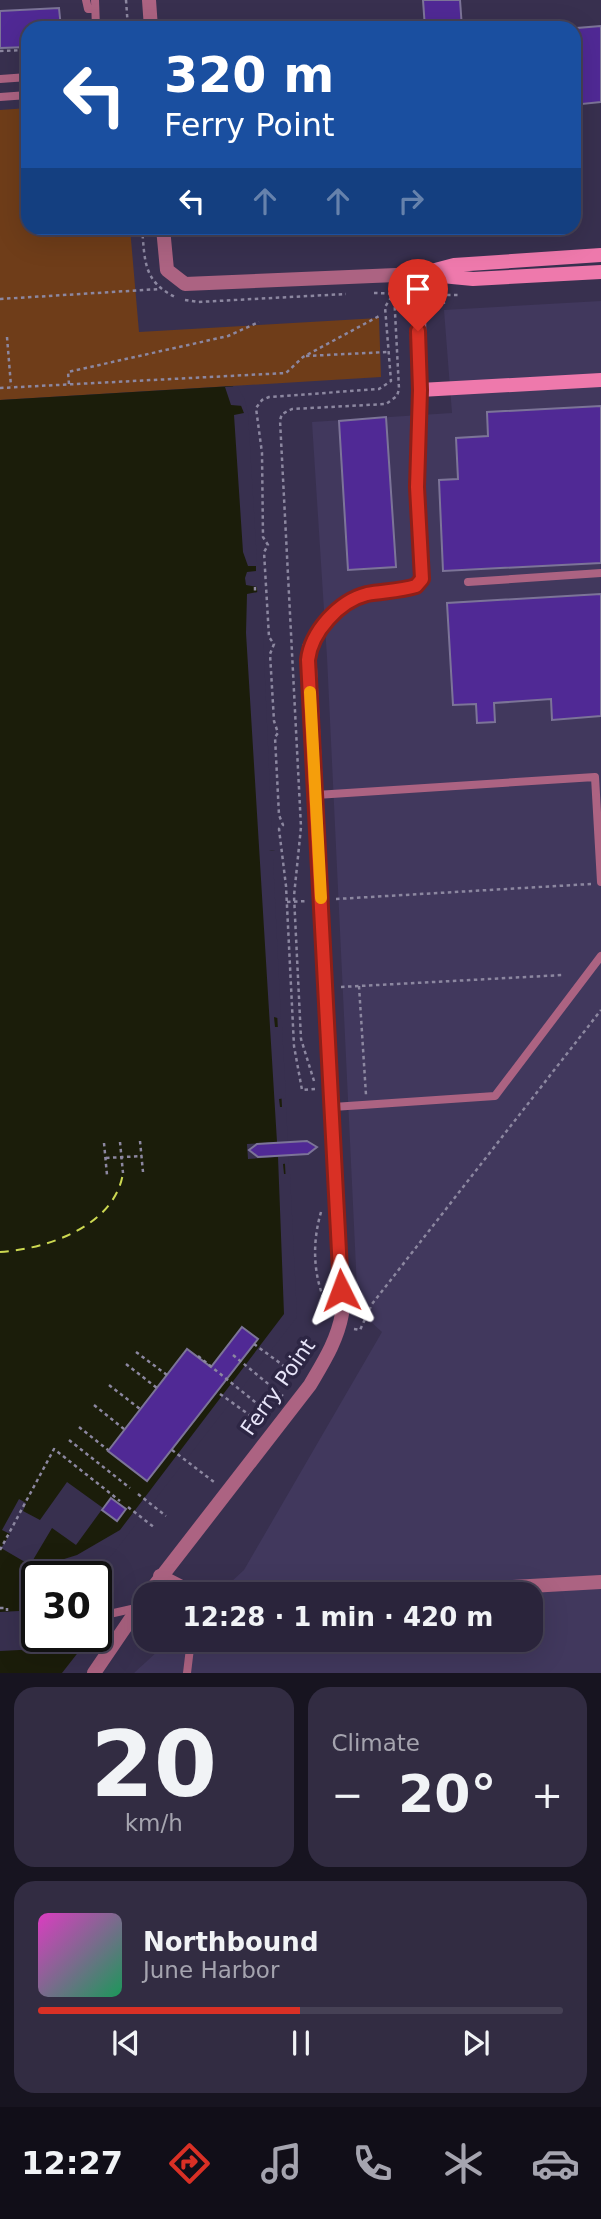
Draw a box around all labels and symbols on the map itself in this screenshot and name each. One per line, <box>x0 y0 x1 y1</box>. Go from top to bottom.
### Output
pin <box>388 259 448 331</box>
position arrow <box>304 1253 378 1327</box>
street label: Ferry Point <box>236 1334 320 1440</box>
speed limit sign: 30 <box>21 1561 112 1652</box>

